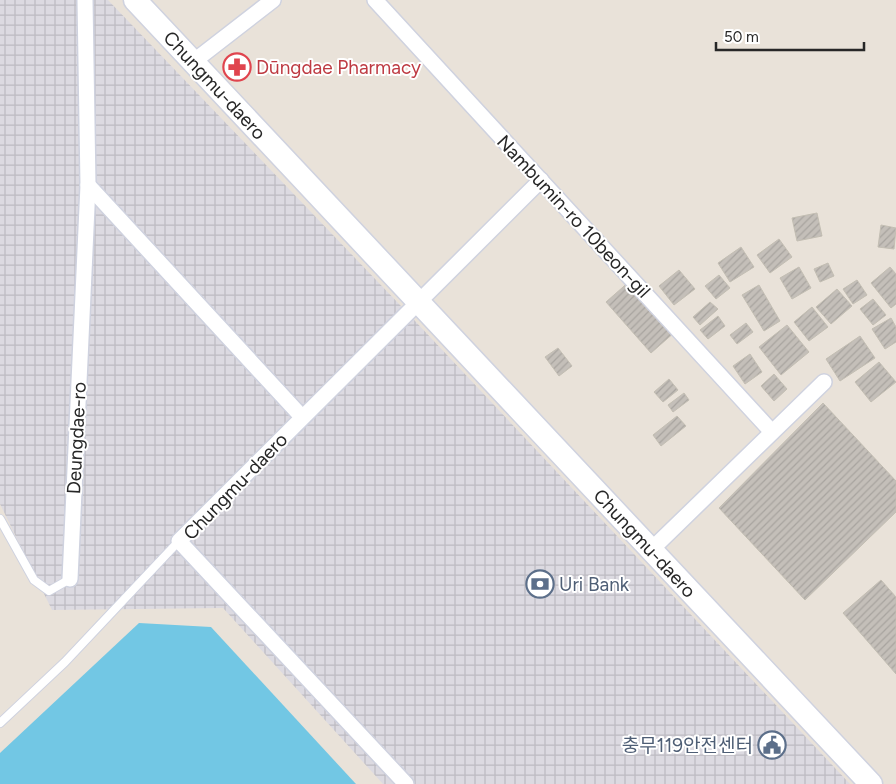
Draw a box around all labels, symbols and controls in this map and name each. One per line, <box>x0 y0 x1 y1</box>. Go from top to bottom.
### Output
scale bar <box>716 20 864 52</box>
street label: Chungmu-daero <box>158 26 271 144</box>
text: 50 m <box>724 28 759 46</box>
pharmacy icon: Dūngdae Pharmacy <box>222 52 252 82</box>
place label: Dūngdae Pharmacy <box>256 56 421 79</box>
street label: Nambumin-ro 10beon-gil <box>492 130 655 303</box>
street label: Deungdae-ro <box>62 381 91 495</box>
street label: Chungmu-daero <box>178 428 292 545</box>
street label: Chungmu-daero <box>588 484 701 602</box>
bank icon: Uri Bank <box>525 569 555 599</box>
place label: Uri Bank <box>559 573 630 596</box>
public building icon: 충무119안전센터 <box>757 730 787 760</box>
place label: 충무119안전센터 <box>622 734 753 757</box>

